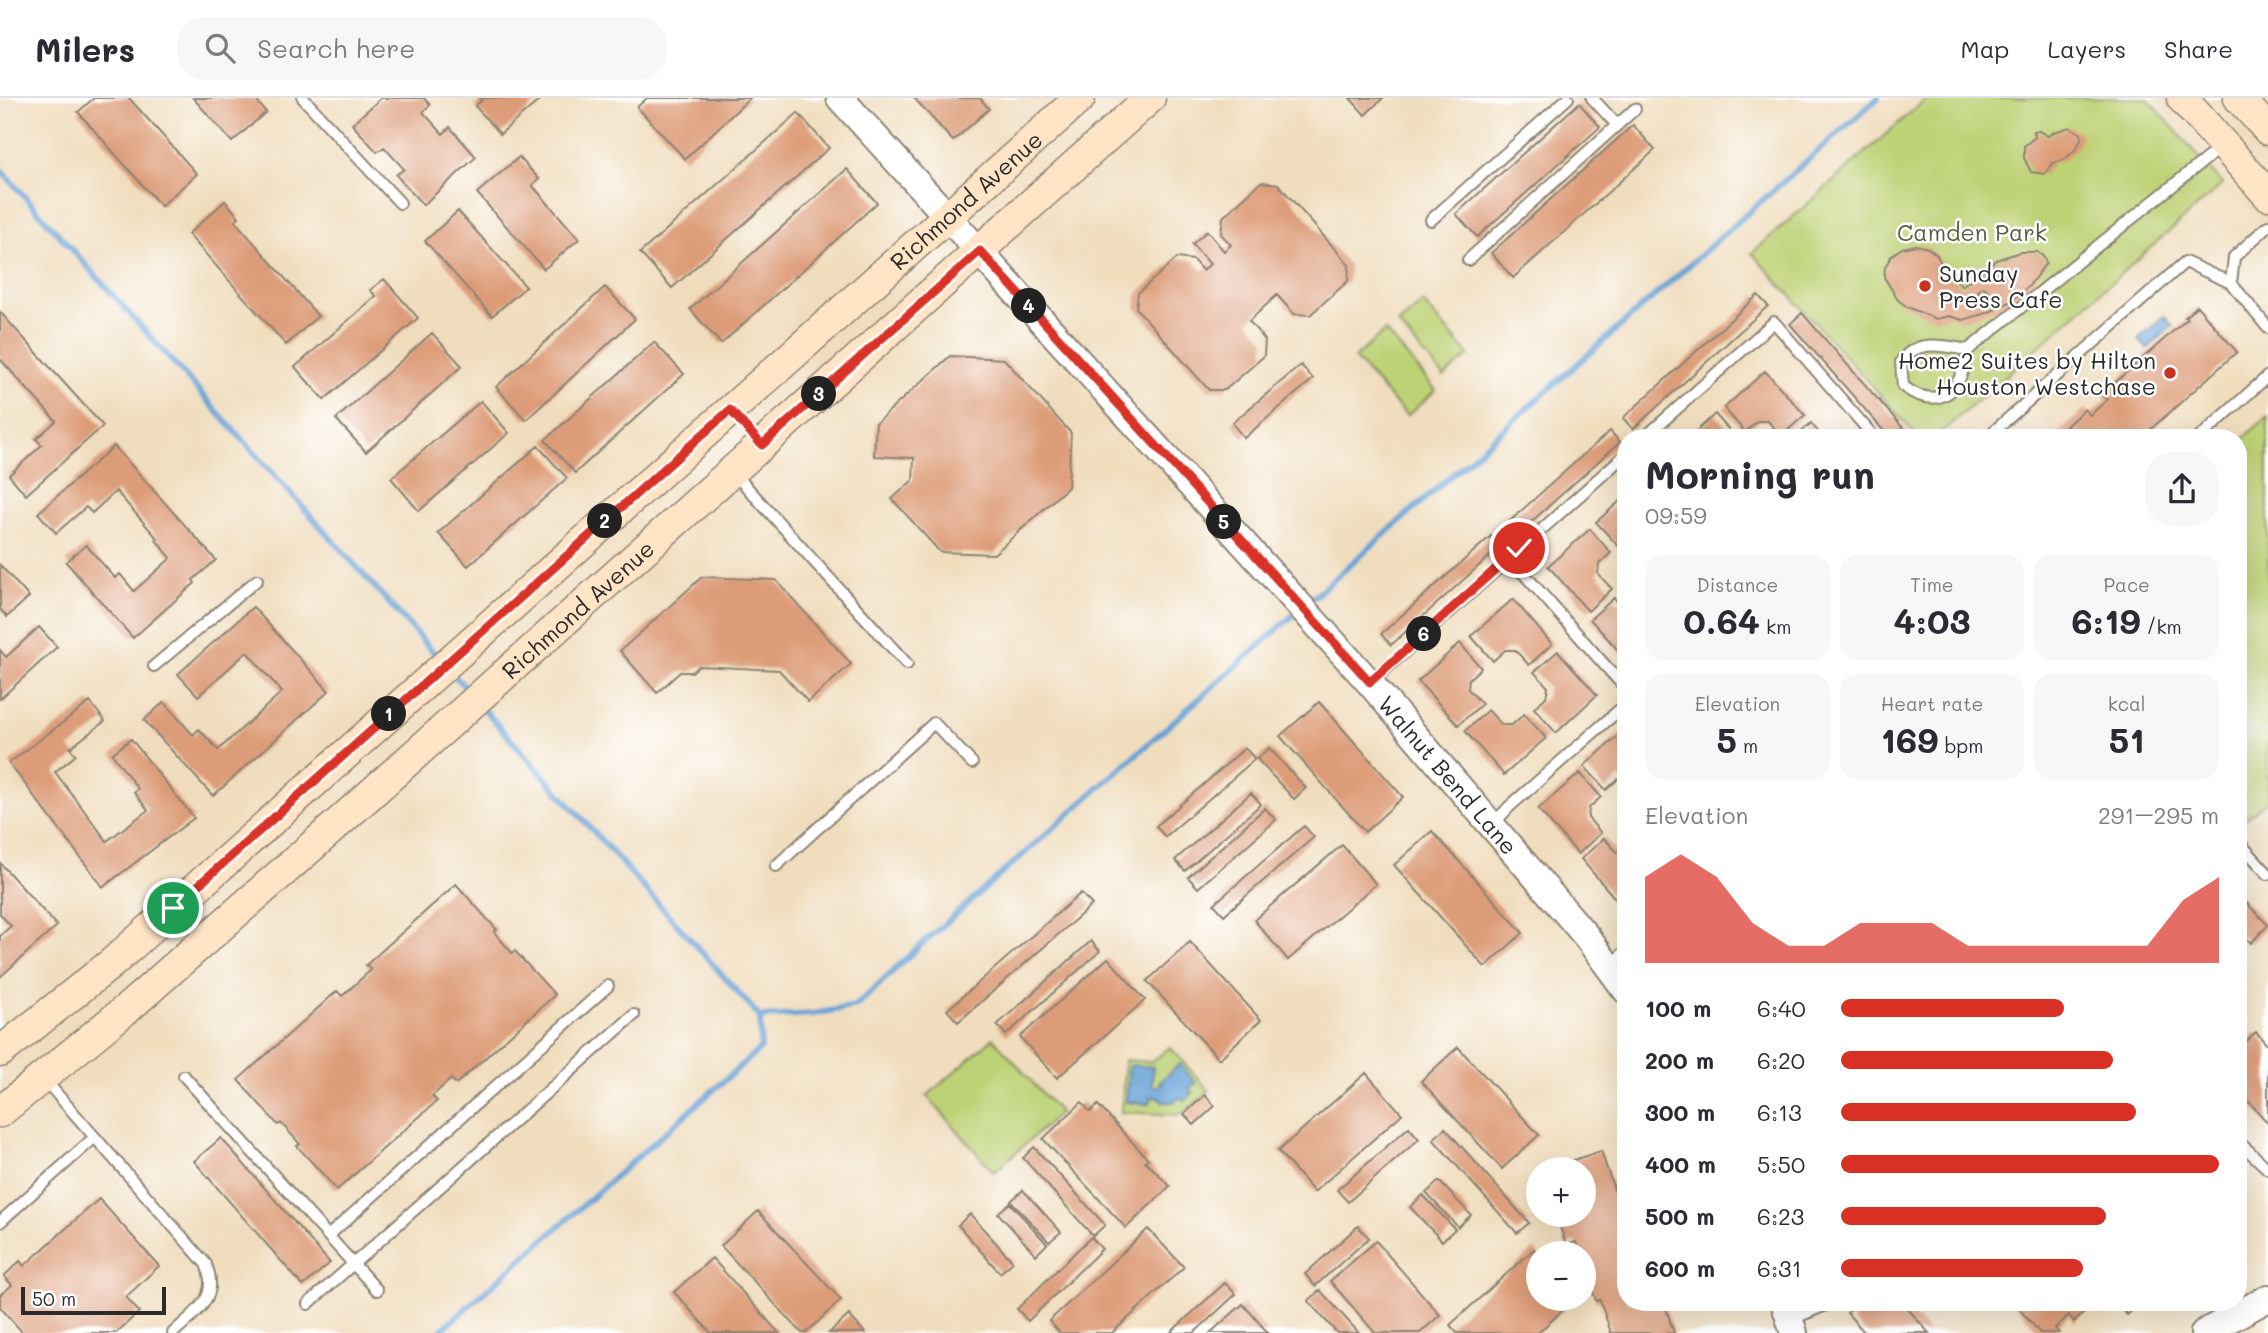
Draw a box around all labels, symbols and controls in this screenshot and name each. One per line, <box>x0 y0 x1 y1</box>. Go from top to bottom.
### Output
search box <box>177 17 667 80</box>
text: Milers <box>35 27 135 70</box>
icon: search <box>201 29 239 67</box>
text: Search here <box>257 31 415 65</box>
text: Map <box>1961 33 2009 64</box>
text: Layers <box>2047 33 2126 64</box>
text: Share <box>2164 33 2233 64</box>
street label: Richmond Avenue <box>883 124 1048 276</box>
park label: Camden Park <box>1897 217 2047 247</box>
place label: Sunday Press Cafe <box>1939 258 2063 314</box>
marker: Sunday Press Cafe <box>1917 278 1933 294</box>
pin: 4 <box>1012 288 1046 324</box>
text: 4 <box>1022 293 1035 318</box>
place label: Home2 Suites by Hilton Houston Westchase <box>1898 345 2156 401</box>
marker: Home2 Suites by Hilton Houston Westchase <box>2162 365 2178 381</box>
pin: 3 <box>802 376 836 412</box>
text: 3 <box>813 381 824 406</box>
text: Morning run <box>1645 449 1875 499</box>
button: share <box>2145 452 2219 526</box>
text: 09:59 <box>1645 500 1707 530</box>
pin: 2 <box>588 504 622 538</box>
pin: 5 <box>1206 504 1242 540</box>
text: 2 <box>599 508 610 533</box>
text: 5 <box>1218 509 1229 534</box>
pin <box>1489 518 1549 578</box>
icon: check <box>1500 529 1538 567</box>
street label: Richmond Avenue <box>495 533 660 685</box>
text: Distance <box>1696 572 1778 597</box>
text: Time <box>1910 572 1954 597</box>
text: Pace <box>2103 572 2150 597</box>
text: 0.64 <box>1683 597 1760 643</box>
text: 4:03 <box>1894 597 1970 643</box>
text: 6:19 <box>2072 597 2140 643</box>
text: km <box>1760 614 1791 639</box>
text: /km <box>2140 614 2182 639</box>
pin: 6 <box>1406 616 1442 652</box>
text: 6 <box>1418 621 1429 646</box>
street label: Walnut Bend Lane <box>1372 689 1525 860</box>
text: Elevation <box>1695 691 1780 716</box>
text: Heart rate <box>1881 691 1983 716</box>
text: kcal <box>2108 691 2146 716</box>
pin: 1 <box>372 696 406 732</box>
text: 1 <box>384 701 393 726</box>
text: 5 <box>1716 716 1737 762</box>
text: 169 <box>1881 716 1938 762</box>
text: 51 <box>2109 716 2145 762</box>
text: m <box>1737 733 1758 758</box>
text: bpm <box>1938 733 1983 758</box>
text: Elevation <box>1645 800 1748 830</box>
text: 291–295 m <box>2098 800 2219 830</box>
pin <box>143 878 203 938</box>
icon: arrive <box>154 889 192 927</box>
text: 100 m <box>1645 993 1711 1023</box>
text: 6:40 <box>1757 993 1806 1023</box>
text: 200 m <box>1645 1045 1714 1075</box>
text: 6:20 <box>1757 1045 1805 1075</box>
text: 300 m <box>1645 1097 1715 1127</box>
text: 6:13 <box>1757 1097 1802 1127</box>
text: 400 m <box>1645 1149 1716 1179</box>
text: 5:50 <box>1757 1149 1805 1179</box>
map controls <box>1526 1157 1596 1311</box>
button: + <box>1526 1157 1596 1227</box>
text: 500 m <box>1645 1201 1715 1231</box>
text: 6:23 <box>1757 1201 1804 1231</box>
button: − <box>1526 1241 1596 1311</box>
text: 600 m <box>1645 1253 1715 1283</box>
text: 6:31 <box>1757 1253 1802 1283</box>
scale bar <box>21 1284 166 1316</box>
text: 50 m <box>32 1286 76 1311</box>

